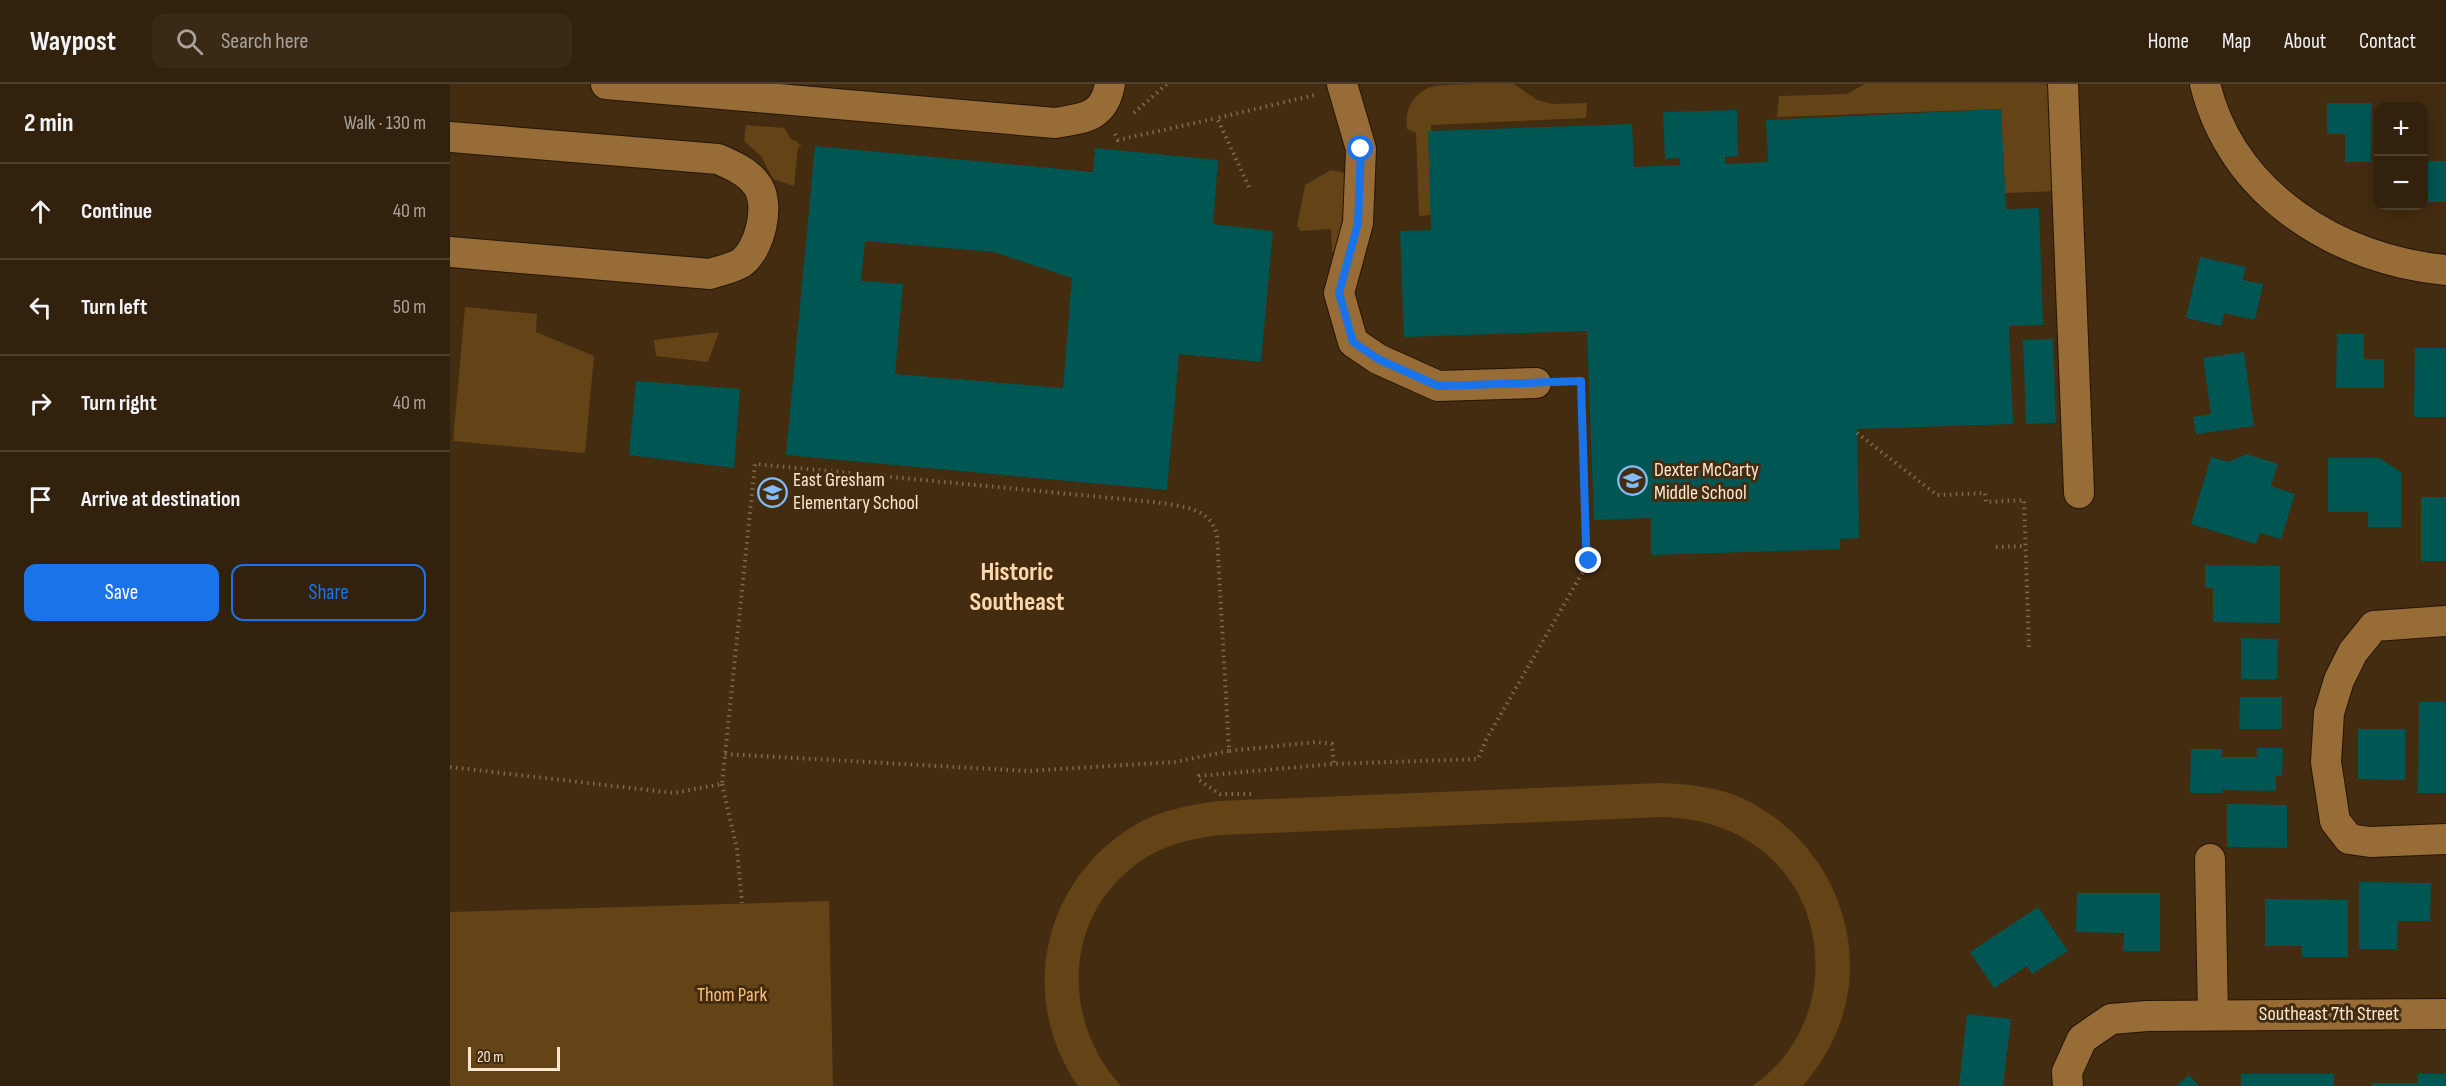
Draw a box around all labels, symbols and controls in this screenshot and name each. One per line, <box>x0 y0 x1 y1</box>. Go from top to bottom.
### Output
search box <box>152 14 572 68</box>
text: Waypost <box>30 25 116 58</box>
icon: search <box>173 25 206 58</box>
text: Search here <box>221 28 308 55</box>
text: Home <box>2148 29 2189 54</box>
text: Map <box>2222 29 2251 54</box>
text: About <box>2284 29 2326 54</box>
text: Contact <box>2359 29 2416 54</box>
map controls <box>2374 102 2428 210</box>
button: + <box>2374 102 2428 156</box>
text: 2 min <box>24 108 74 139</box>
text: Walk · 130 m <box>344 111 426 135</box>
route start <box>1347 135 1373 161</box>
button: − <box>2374 156 2428 210</box>
icon: ahead <box>24 195 57 228</box>
text: Continue <box>81 198 152 225</box>
text: 40 m <box>393 199 426 223</box>
icon: left <box>24 291 57 324</box>
text: Turn left <box>81 294 147 321</box>
text: 50 m <box>393 295 426 319</box>
icon: right <box>24 387 57 420</box>
text: Turn right <box>81 390 157 417</box>
text: 40 m <box>393 391 426 415</box>
place label: Dexter McCarty Middle School <box>1654 458 1759 505</box>
school or university icon: Dexter McCarty Middle School <box>1617 465 1649 497</box>
place label: East Gresham Elementary School <box>793 468 919 515</box>
school or university icon: East Gresham Elementary School <box>756 476 788 508</box>
icon: arrive <box>24 483 57 516</box>
text: Arrive at destination <box>81 486 240 513</box>
route end <box>1575 547 1601 573</box>
district label: Historic Southeast <box>970 557 1065 618</box>
button: Save <box>24 564 219 621</box>
button: Share <box>231 564 426 621</box>
park label: Thom Park <box>697 983 767 1007</box>
street label: Southeast 7th Street <box>2259 1002 2399 1026</box>
scale bar <box>468 1044 560 1072</box>
text: 20 m <box>477 1048 504 1067</box>

